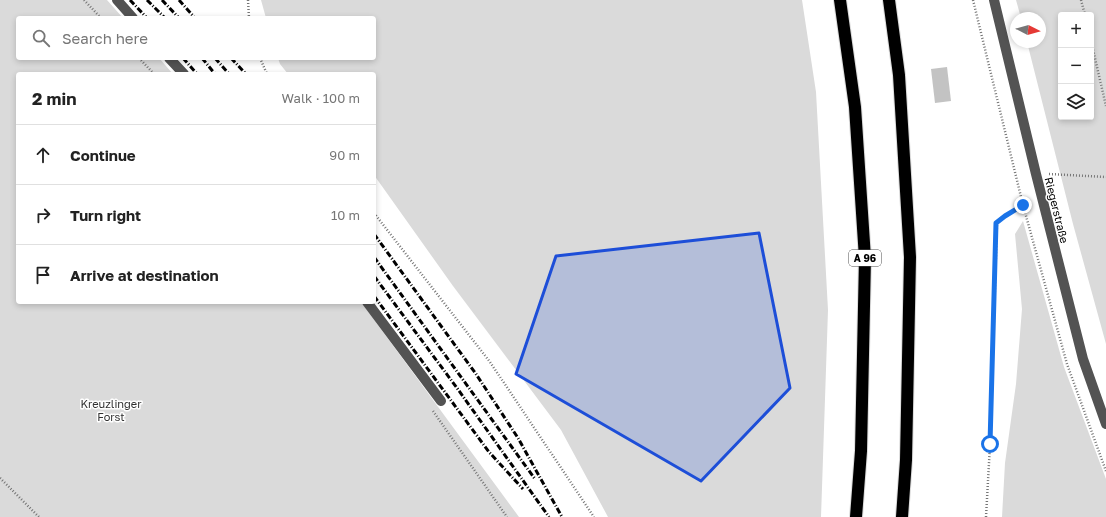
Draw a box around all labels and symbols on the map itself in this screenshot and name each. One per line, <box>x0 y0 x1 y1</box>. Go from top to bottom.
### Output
north arrow <box>1010 12 1046 48</box>
street label: Riegerstraße <box>1043 176 1071 244</box>
route end <box>1014 196 1032 214</box>
road number: A 96 <box>849 250 881 266</box>
park label: Kreuzlinger Forst <box>80 397 142 423</box>
route start <box>981 435 999 453</box>

